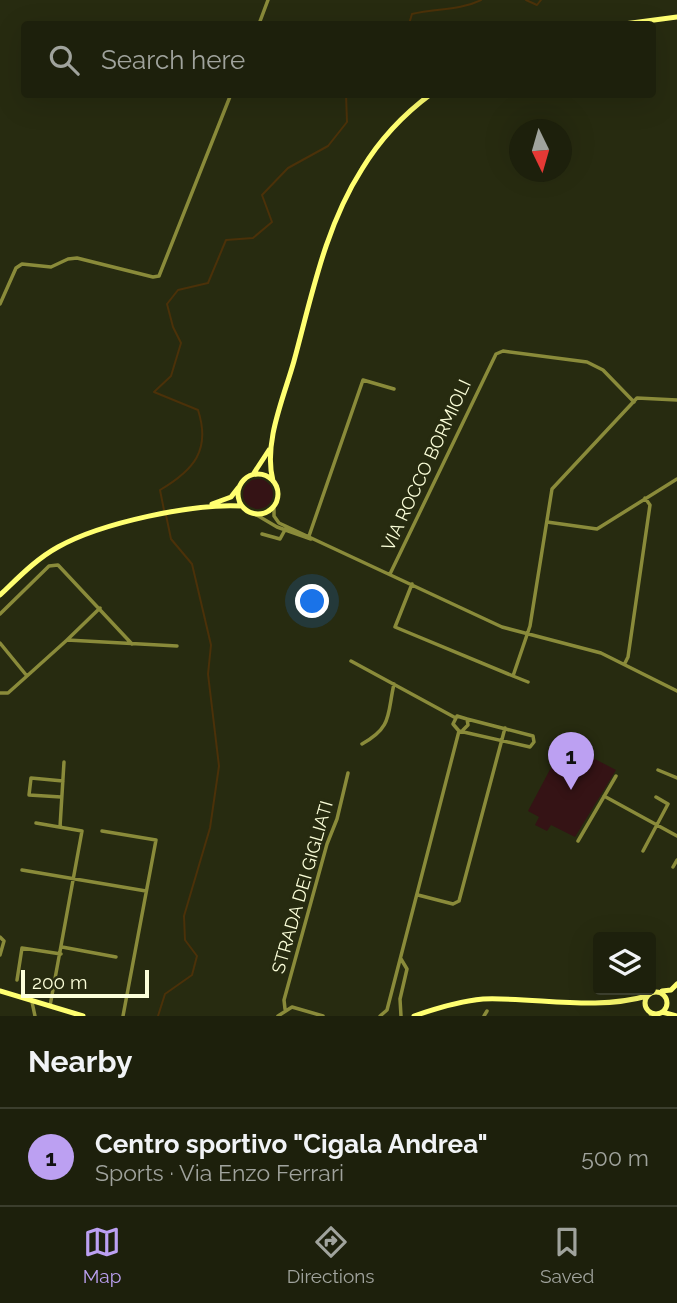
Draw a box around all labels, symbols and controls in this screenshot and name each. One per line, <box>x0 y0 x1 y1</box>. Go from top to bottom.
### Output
search box <box>21 21 656 98</box>
icon: search <box>45 41 83 79</box>
text: Search here <box>101 45 245 75</box>
north arrow <box>509 119 572 182</box>
street label: VIA ROCCO BORMIOLI <box>377 376 475 554</box>
your location <box>295 584 329 618</box>
pin: 1 <box>548 732 594 790</box>
street label: STRADA DEI GIGLIATI <box>267 798 337 976</box>
map controls <box>593 932 656 995</box>
button: layers <box>593 932 656 995</box>
scale bar <box>21 967 149 999</box>
text: 200 m <box>32 971 87 993</box>
text: Nearby <box>28 1044 132 1079</box>
text: Centro sportivo "Cigala Andrea" <box>95 1129 488 1159</box>
text: 1 <box>45 1144 57 1171</box>
text: 500 m <box>581 1144 649 1171</box>
text: Sports · Via Enzo Ferrari <box>95 1159 344 1186</box>
tab: Map <box>83 1223 121 1287</box>
tab: Directions <box>287 1223 375 1287</box>
tab: Saved <box>540 1223 594 1287</box>

